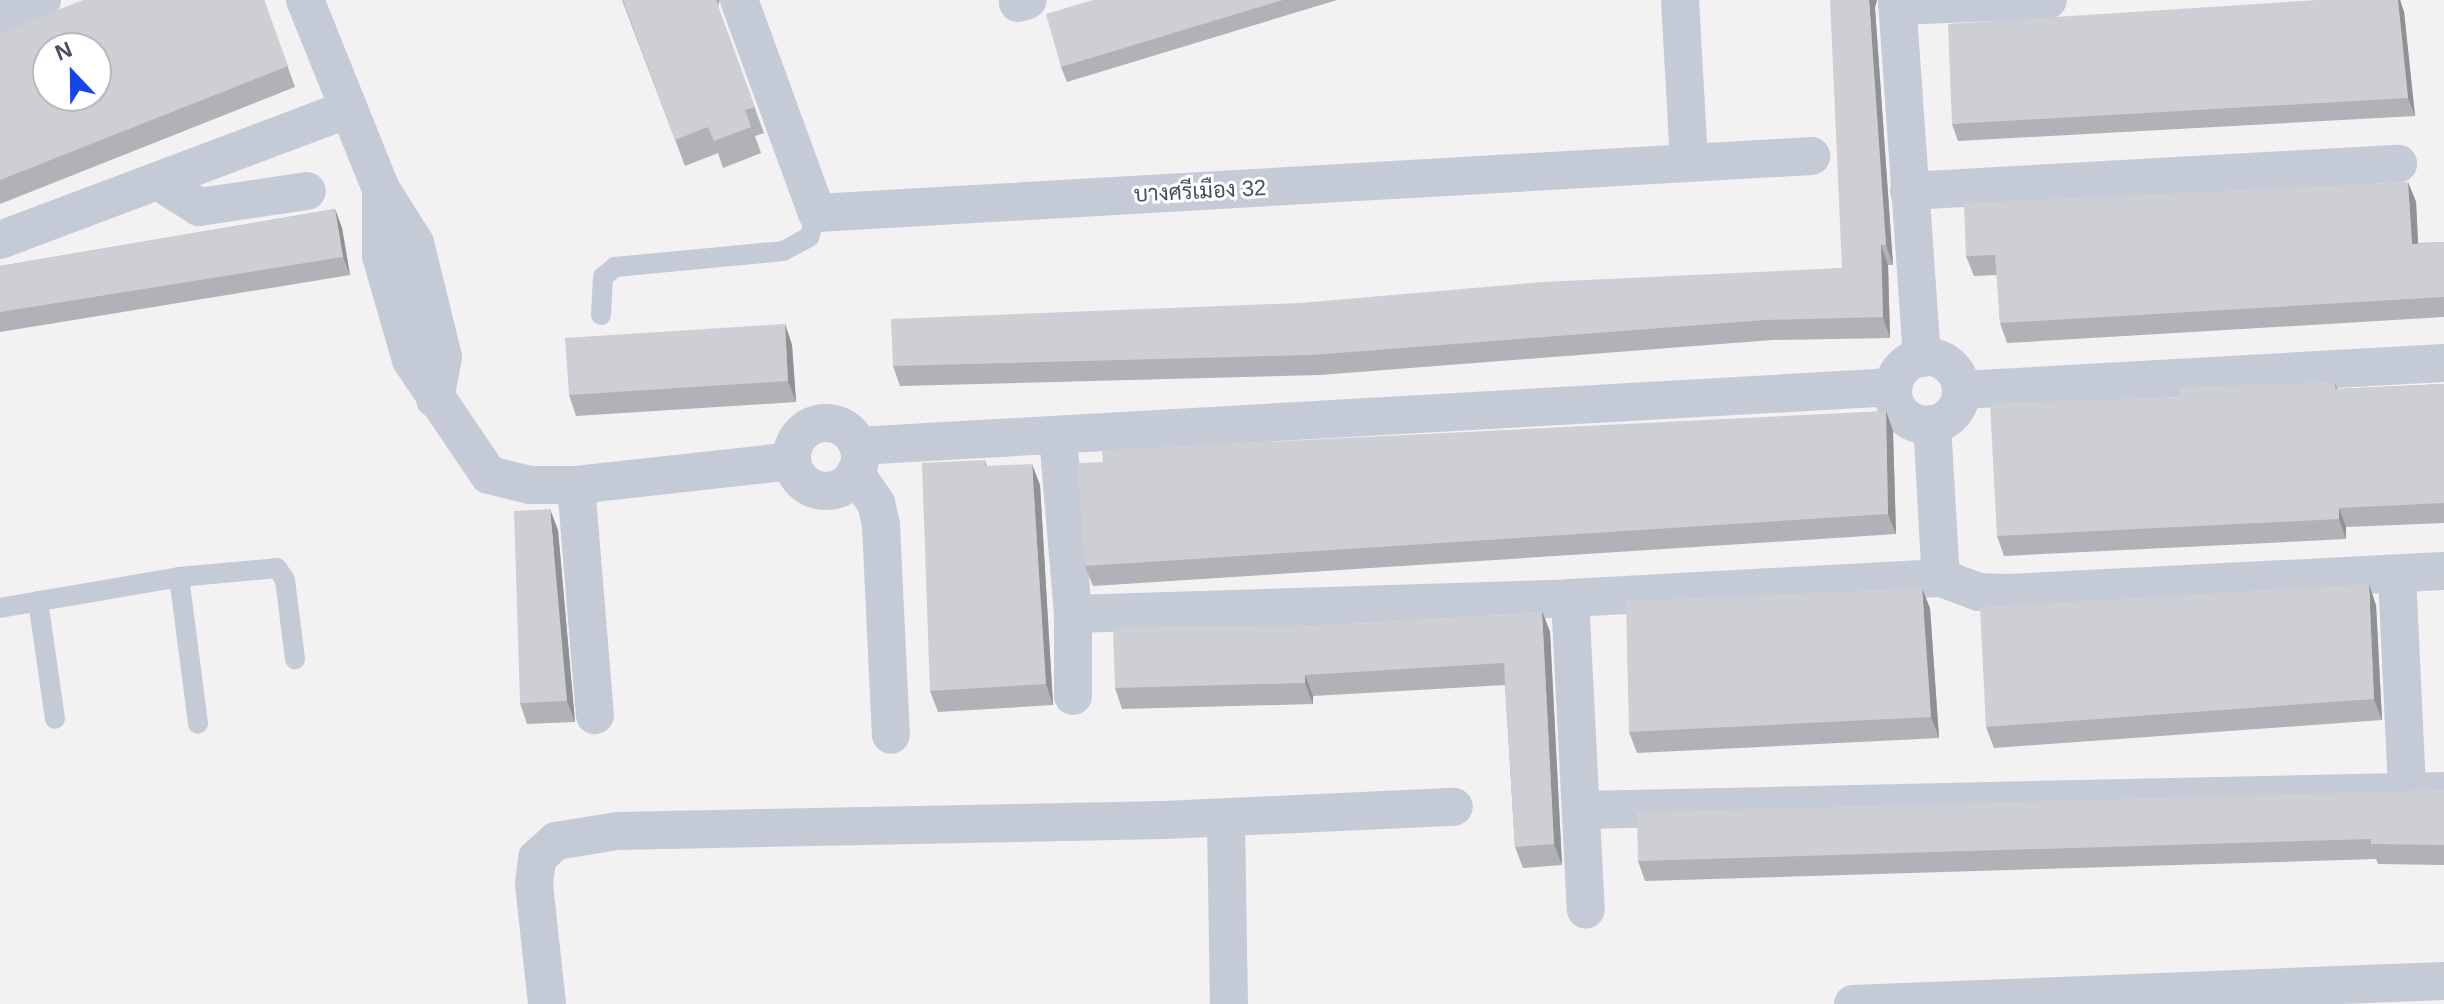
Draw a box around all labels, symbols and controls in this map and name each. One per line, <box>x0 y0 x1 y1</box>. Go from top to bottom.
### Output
north arrow <box>32 32 112 112</box>
text: N <box>52 37 76 66</box>
street label: บางศรีเมือง 32 <box>1133 174 1267 208</box>

